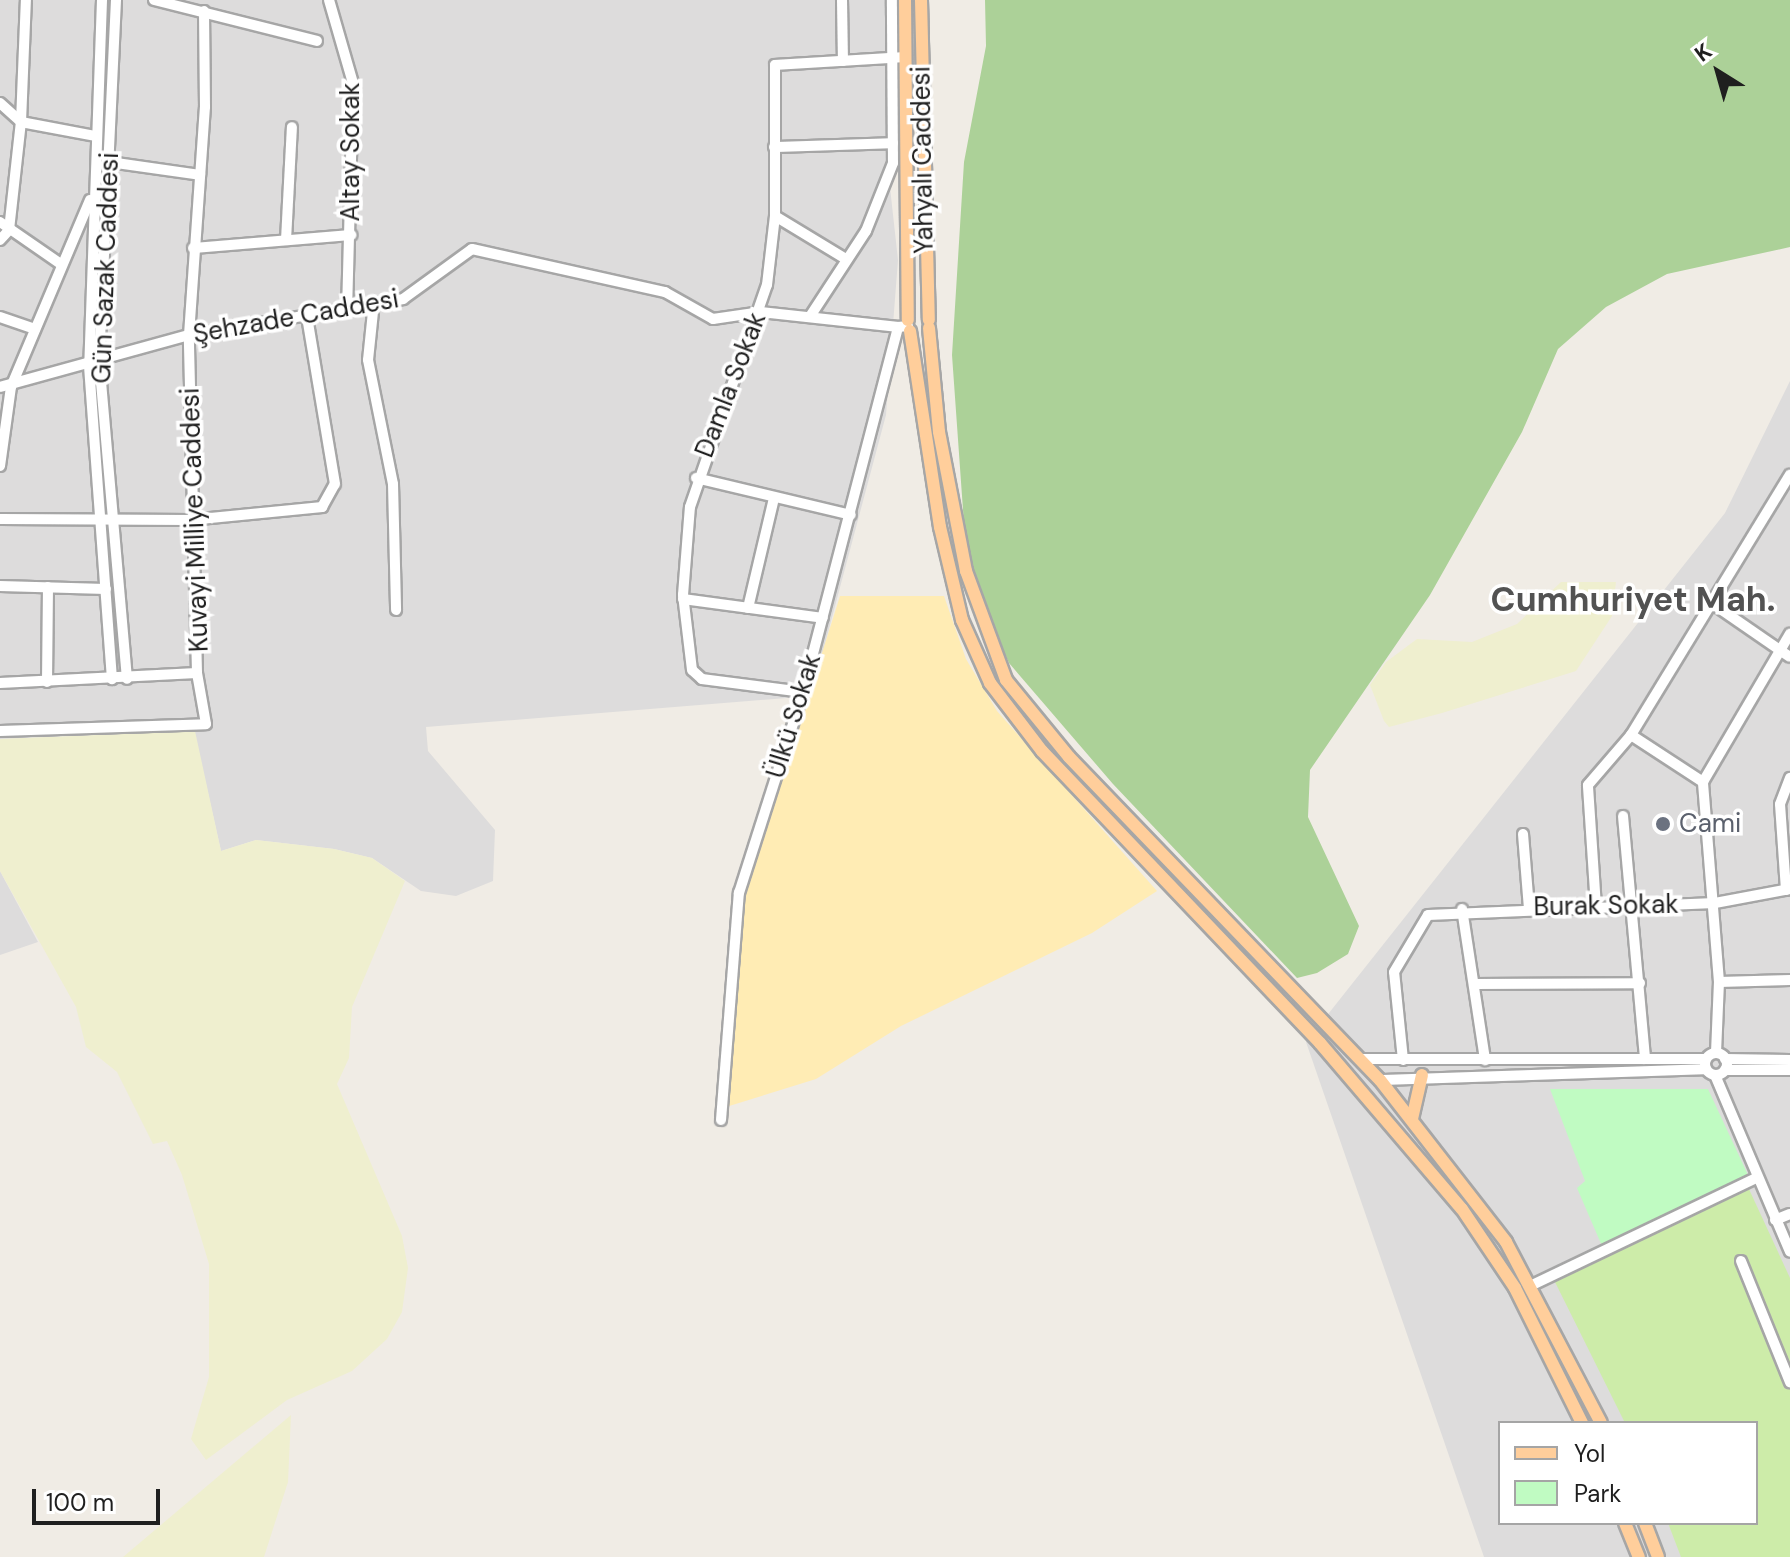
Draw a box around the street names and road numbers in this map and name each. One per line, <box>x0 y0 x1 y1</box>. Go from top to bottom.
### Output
street label: Yahyalı Caddesi <box>906 66 940 254</box>
street label: Altay Sokak <box>335 82 367 222</box>
street label: Gün Sazak Caddesi <box>86 152 126 384</box>
street label: Şehzade Caddesi <box>191 284 401 350</box>
street label: Damla Sokak <box>689 308 773 462</box>
street label: Kuvayi Milliye Caddesi <box>175 387 215 653</box>
street label: Ülkü Sokak <box>760 650 828 782</box>
street label: Burak Sokak <box>1533 889 1679 923</box>

